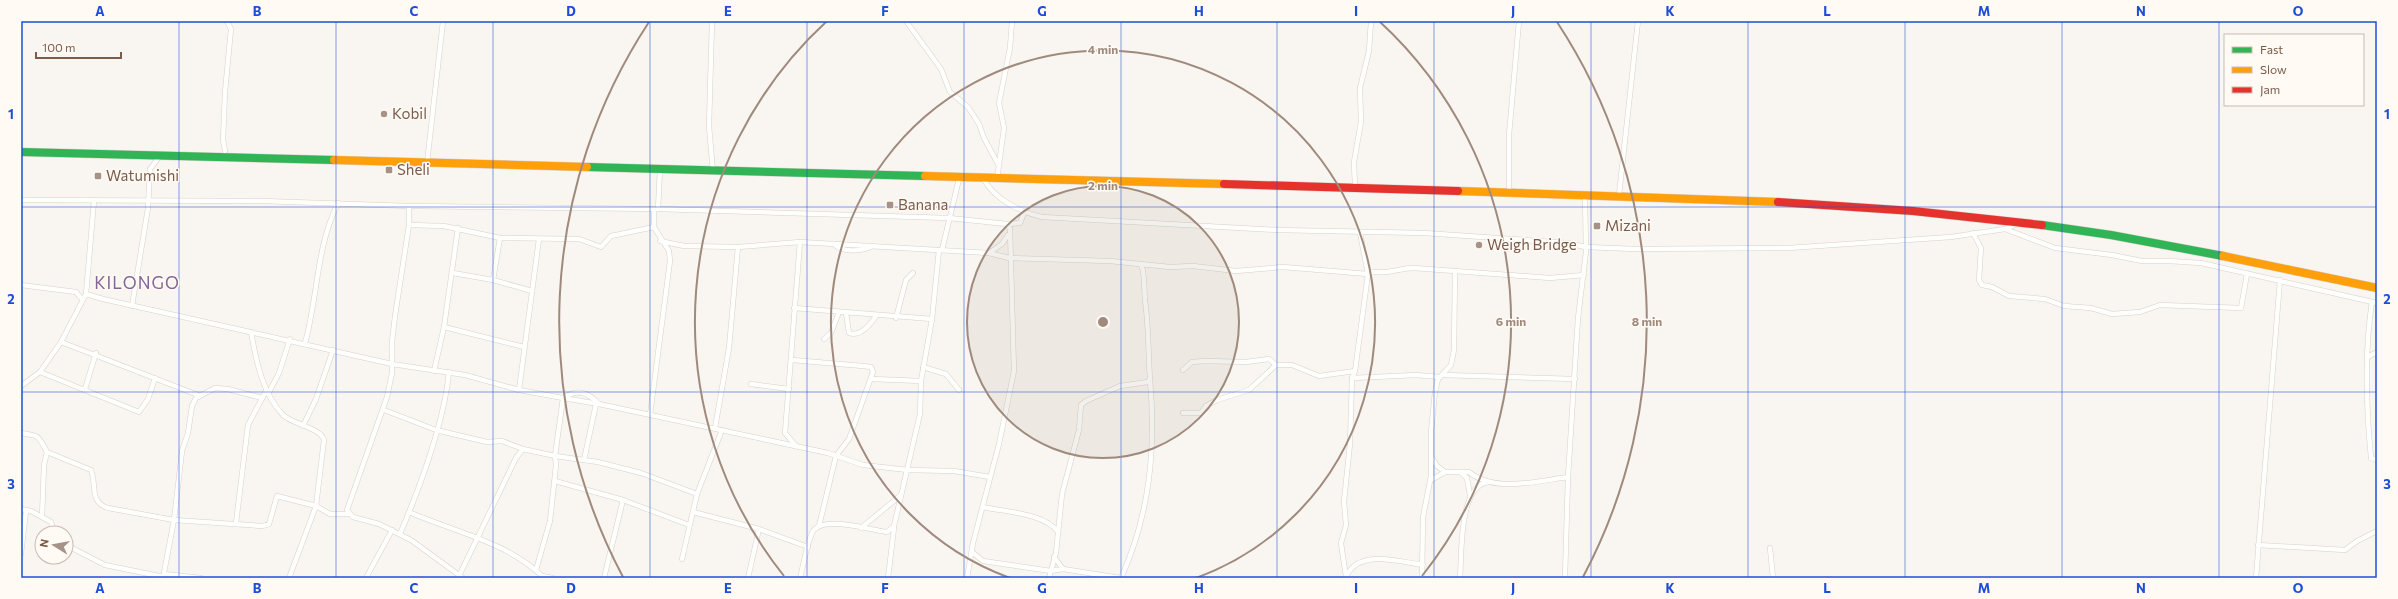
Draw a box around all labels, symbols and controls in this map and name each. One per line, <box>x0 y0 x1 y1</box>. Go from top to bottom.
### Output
text: A <box>95 3 105 19</box>
text: B <box>253 3 262 19</box>
text: C <box>410 3 419 19</box>
text: D <box>566 3 576 19</box>
text: E <box>724 3 732 19</box>
text: F <box>881 3 889 19</box>
text: G <box>1037 3 1047 19</box>
text: H <box>1194 3 1204 19</box>
text: I <box>1354 3 1358 19</box>
text: J <box>1511 3 1515 19</box>
text: K <box>1665 3 1675 19</box>
text: L <box>1823 3 1831 19</box>
text: M <box>1978 3 1990 19</box>
text: N <box>2136 3 2146 19</box>
text: O <box>2293 3 2304 19</box>
scale bar <box>36 34 121 60</box>
legend <box>2224 34 2364 106</box>
text: 100 m <box>42 40 76 54</box>
text: 4 min <box>1088 42 1118 56</box>
text: Fast <box>2260 42 2283 56</box>
text: Slow <box>2260 62 2287 76</box>
text: Jam <box>2260 82 2280 97</box>
place label: Kobil <box>392 104 427 122</box>
text: 1 <box>8 106 14 122</box>
text: 1 <box>2384 106 2390 122</box>
marker: Kobil <box>379 109 389 119</box>
place label: Sheli <box>397 160 430 178</box>
marker: Sheli <box>384 165 394 175</box>
place label: Watumishi <box>106 166 179 184</box>
marker: Watumishi <box>93 171 103 181</box>
text: 2 min <box>1088 178 1118 192</box>
place label: Banana <box>898 195 948 213</box>
marker: Banana <box>885 200 895 210</box>
place label: Mizani <box>1605 216 1651 234</box>
marker: Mizani <box>1592 221 1602 231</box>
place label: Weigh Bridge <box>1487 235 1577 253</box>
marker: Weigh Bridge <box>1474 240 1484 250</box>
district label: KILONGO <box>94 272 180 293</box>
text: 2 <box>7 291 15 307</box>
text: 2 <box>2383 291 2391 307</box>
text: 6 min <box>1496 314 1526 328</box>
text: 8 min <box>1632 314 1662 328</box>
centre of rings <box>1096 315 1110 329</box>
text: 3 <box>7 476 15 492</box>
text: 3 <box>2383 476 2391 492</box>
north arrow <box>34 525 74 565</box>
text: N <box>37 538 51 548</box>
text: A <box>95 580 105 596</box>
text: B <box>253 580 262 596</box>
text: C <box>410 580 419 596</box>
text: D <box>566 580 576 596</box>
text: E <box>724 580 732 596</box>
text: F <box>881 580 889 596</box>
text: G <box>1037 580 1047 596</box>
text: H <box>1194 580 1204 596</box>
text: I <box>1354 580 1358 596</box>
text: J <box>1511 580 1515 596</box>
text: K <box>1665 580 1675 596</box>
text: L <box>1823 580 1831 596</box>
text: M <box>1978 580 1990 596</box>
text: N <box>2136 580 2146 596</box>
text: O <box>2293 580 2304 596</box>

